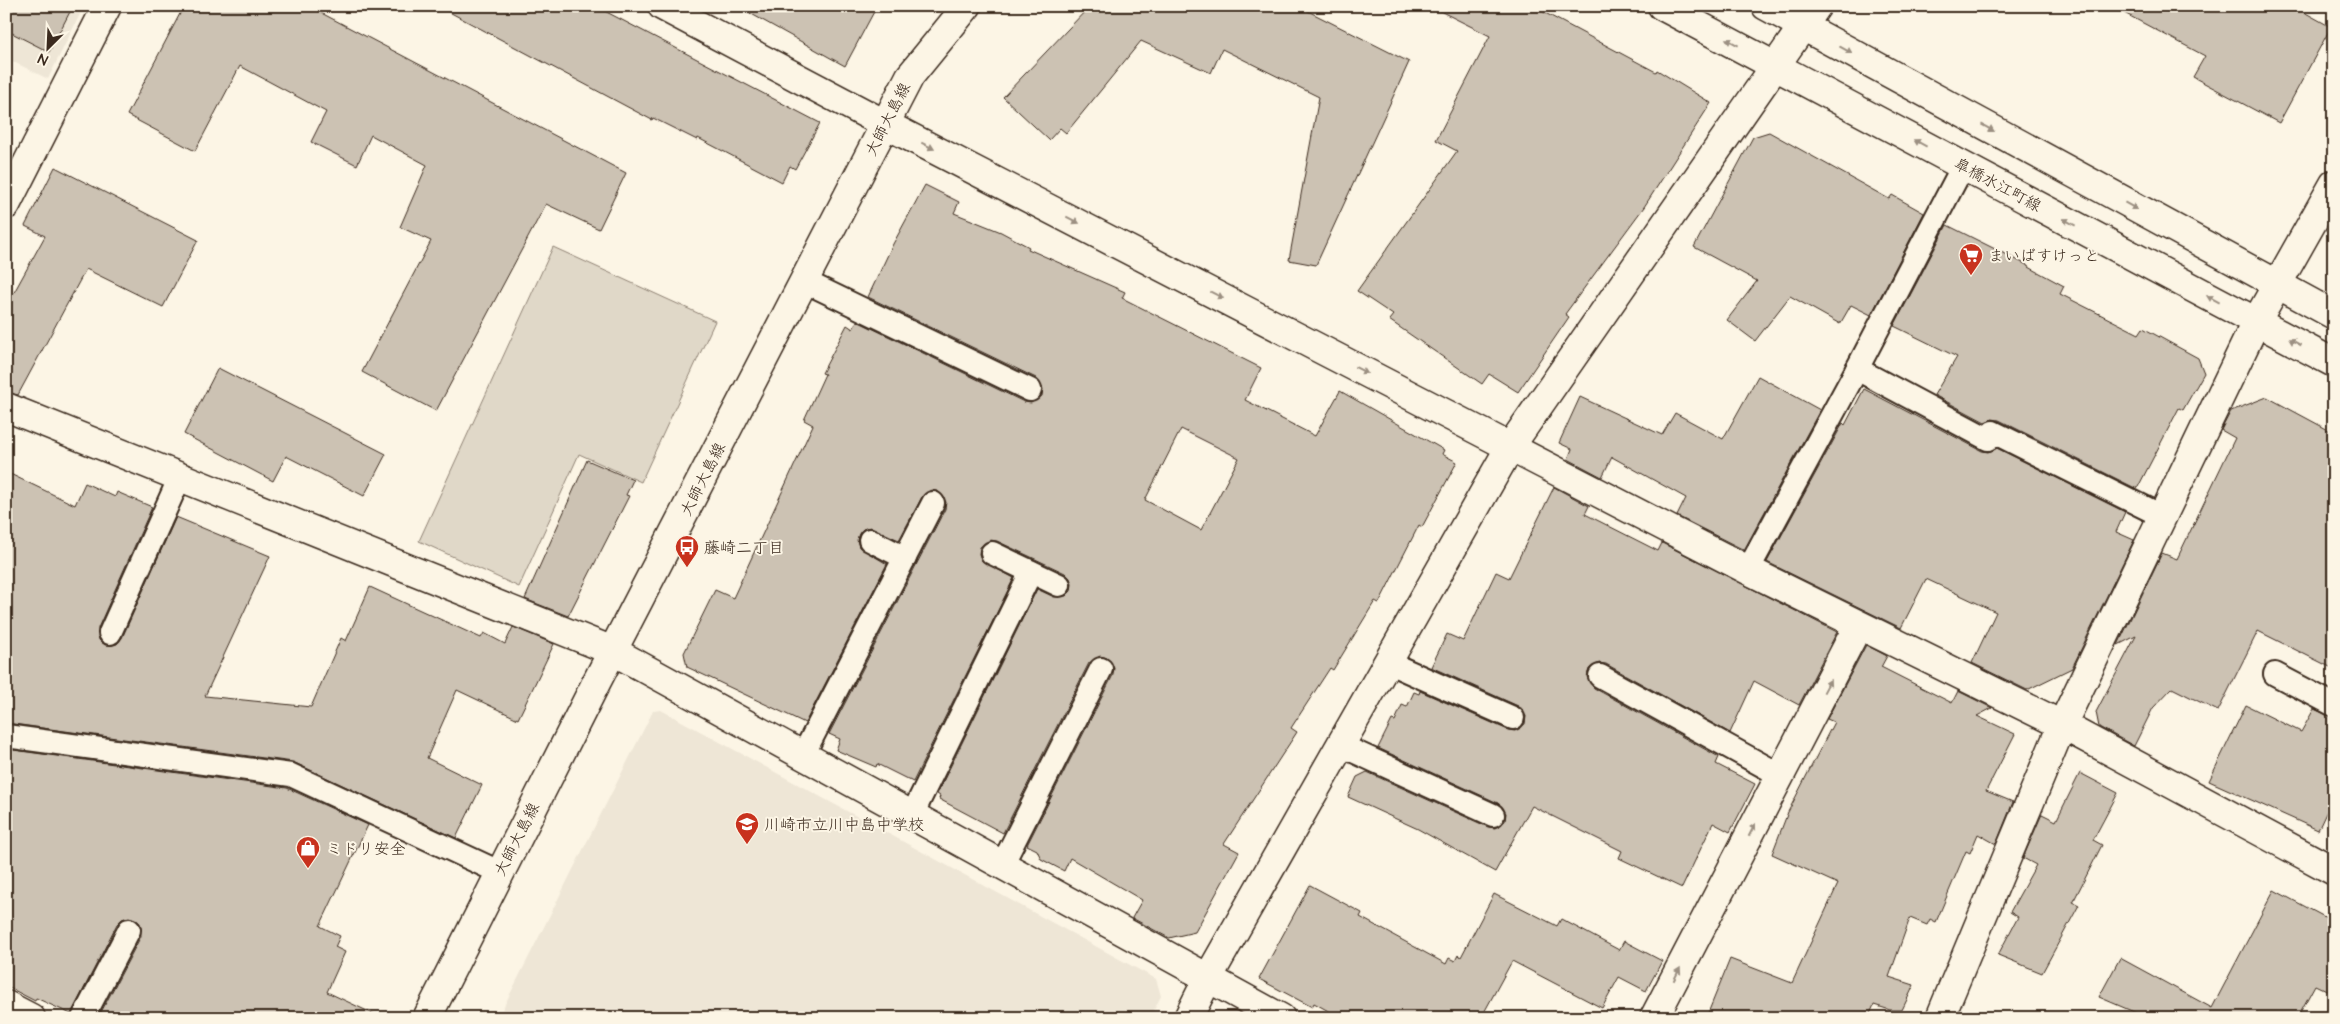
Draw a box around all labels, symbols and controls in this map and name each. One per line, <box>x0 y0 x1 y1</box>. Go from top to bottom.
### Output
north arrow <box>22 22 72 72</box>
one-way arrow <box>1725 38 1738 47</box>
one-way arrow <box>1839 45 1852 54</box>
text: N <box>35 48 51 70</box>
street label: 大師大島線 <box>860 79 916 160</box>
one-way arrow <box>1981 123 1995 132</box>
one-way arrow <box>1913 139 1928 147</box>
one-way arrow <box>921 142 936 150</box>
street label: 皐橋水江町線 <box>1950 153 2045 217</box>
one-way arrow <box>2124 201 2137 210</box>
one-way arrow <box>1065 216 1080 224</box>
one-way arrow <box>2062 218 2077 226</box>
supermarket icon: まいばすけっと <box>1958 242 1984 276</box>
place label: まいばすけっと <box>1988 245 2100 267</box>
one-way arrow <box>1210 291 1224 299</box>
one-way arrow <box>2206 295 2220 303</box>
one-way arrow <box>2288 338 2302 346</box>
one-way arrow <box>1354 366 1368 374</box>
street label: 大師大島線 <box>675 439 731 520</box>
bus stop icon: 藤崎二丁目 <box>674 534 700 568</box>
place label: 藤崎二丁目 <box>704 537 784 559</box>
one-way arrow <box>1823 679 1831 693</box>
street label: 大師大島線 <box>489 799 545 880</box>
school or university icon: 川崎市立川中島中学校 <box>734 811 760 845</box>
place label: 川崎市立川中島中学校 <box>764 814 924 836</box>
one-way arrow <box>1748 823 1756 837</box>
shop icon: ミドリ安全 <box>295 835 321 869</box>
place label: ミドリ安全 <box>326 838 406 860</box>
one-way arrow <box>1673 967 1681 982</box>

